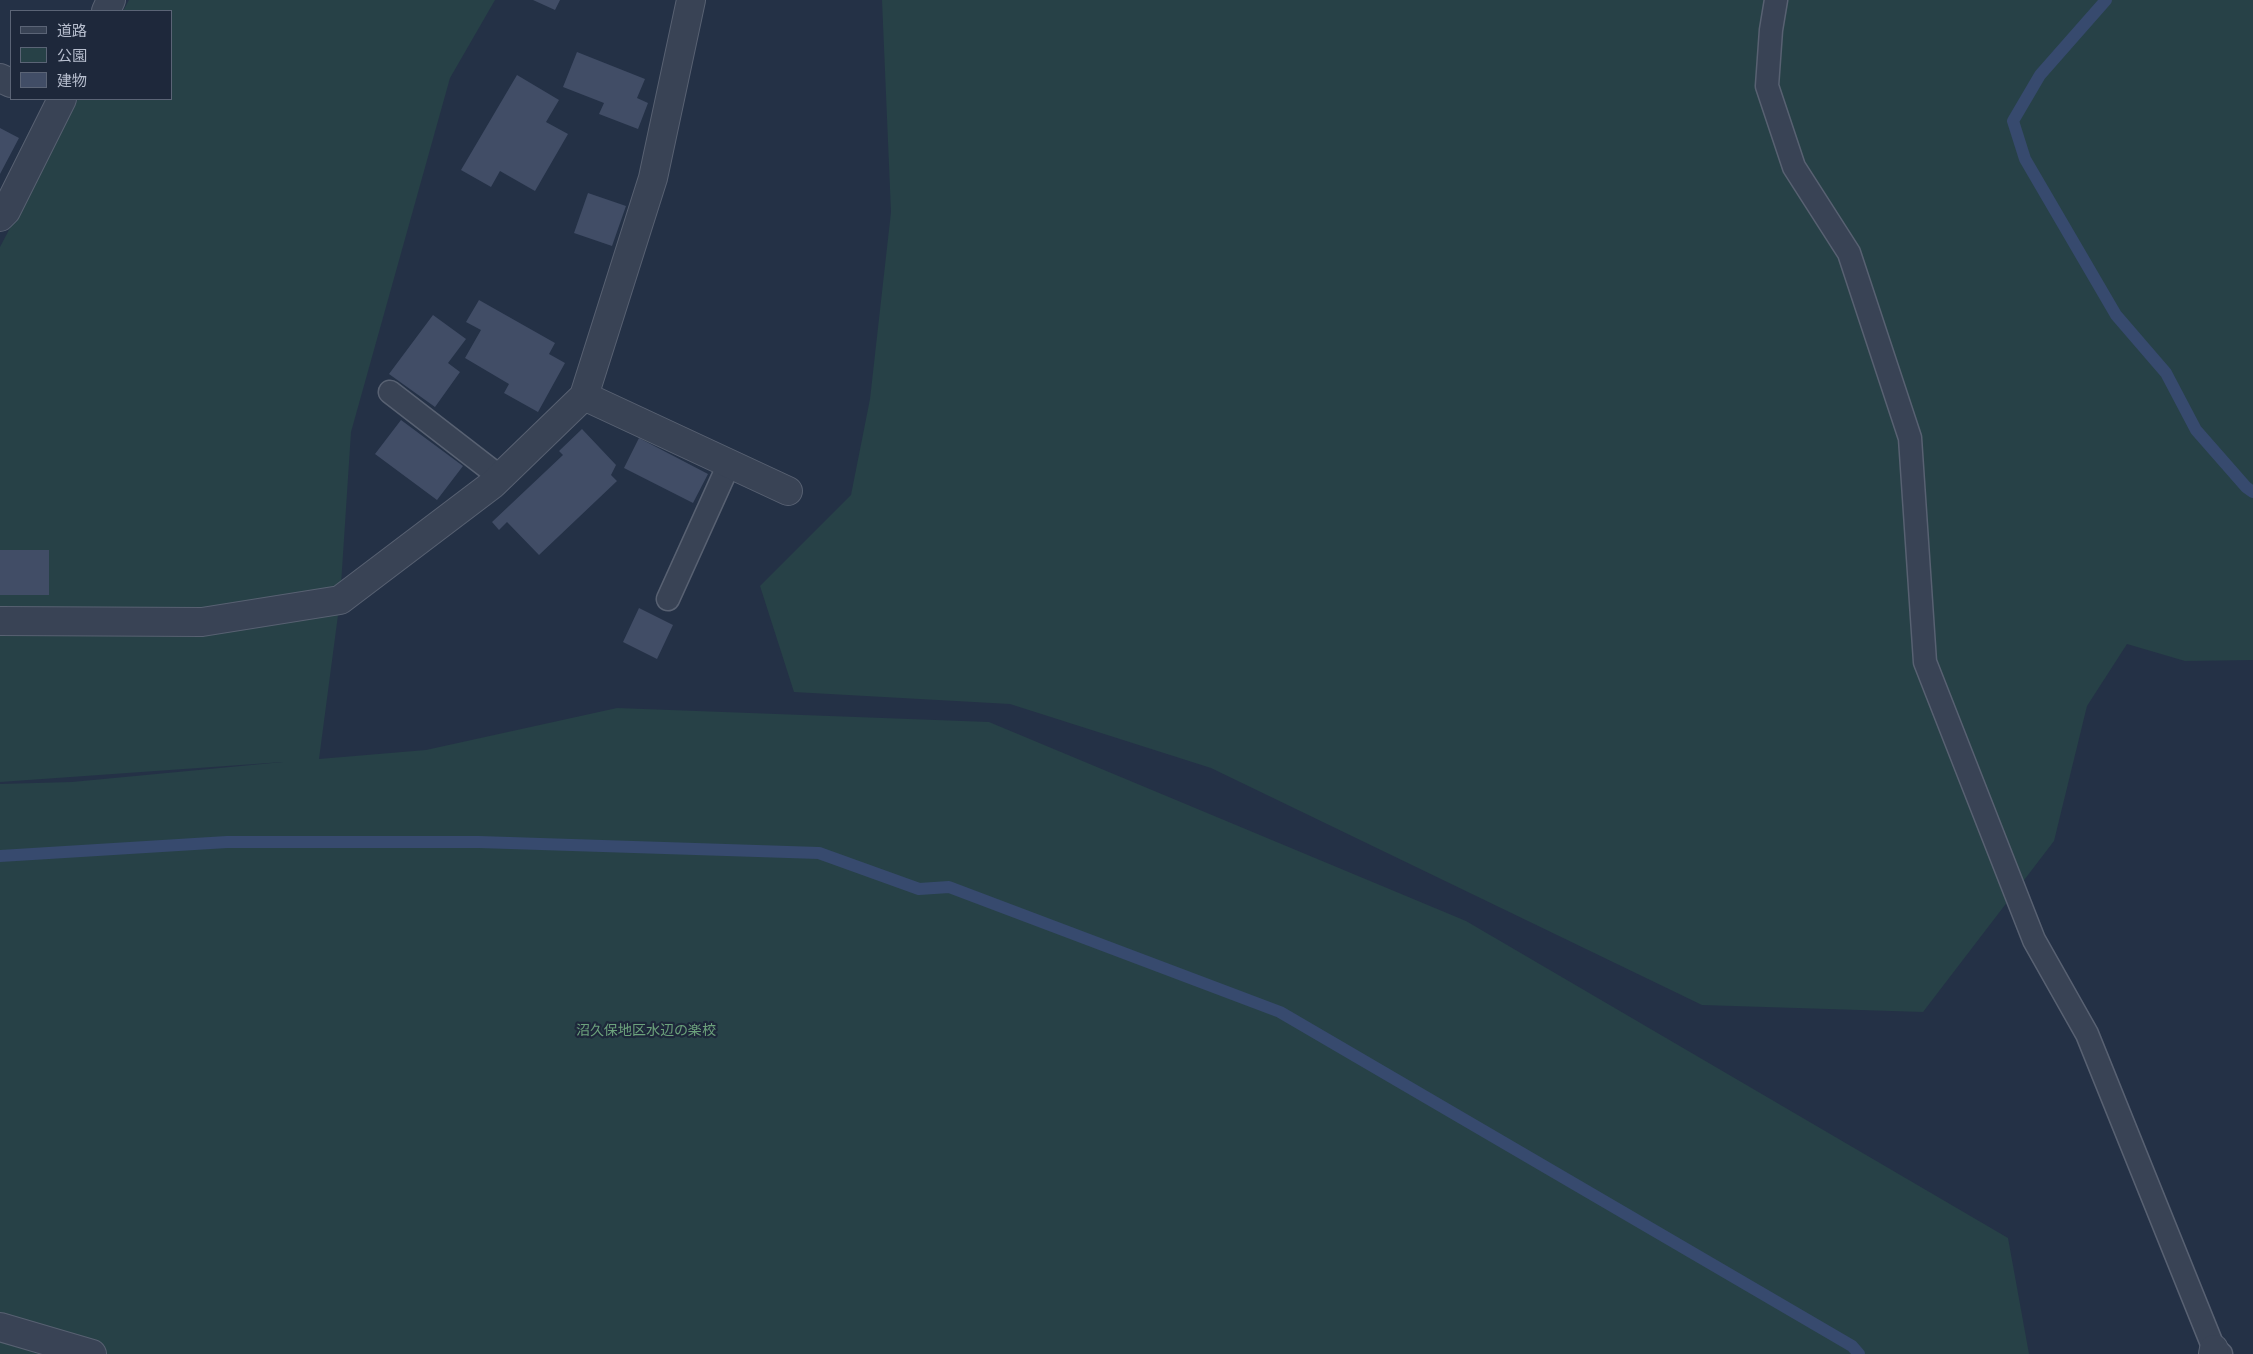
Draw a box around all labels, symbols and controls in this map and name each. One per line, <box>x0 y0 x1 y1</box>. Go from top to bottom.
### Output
legend <box>10 10 172 100</box>
text: 道路 <box>57 22 87 40</box>
text: 公園 <box>57 47 87 65</box>
text: 建物 <box>57 72 87 90</box>
park label: 沼久保地区水辺の楽校 <box>576 1023 716 1039</box>

